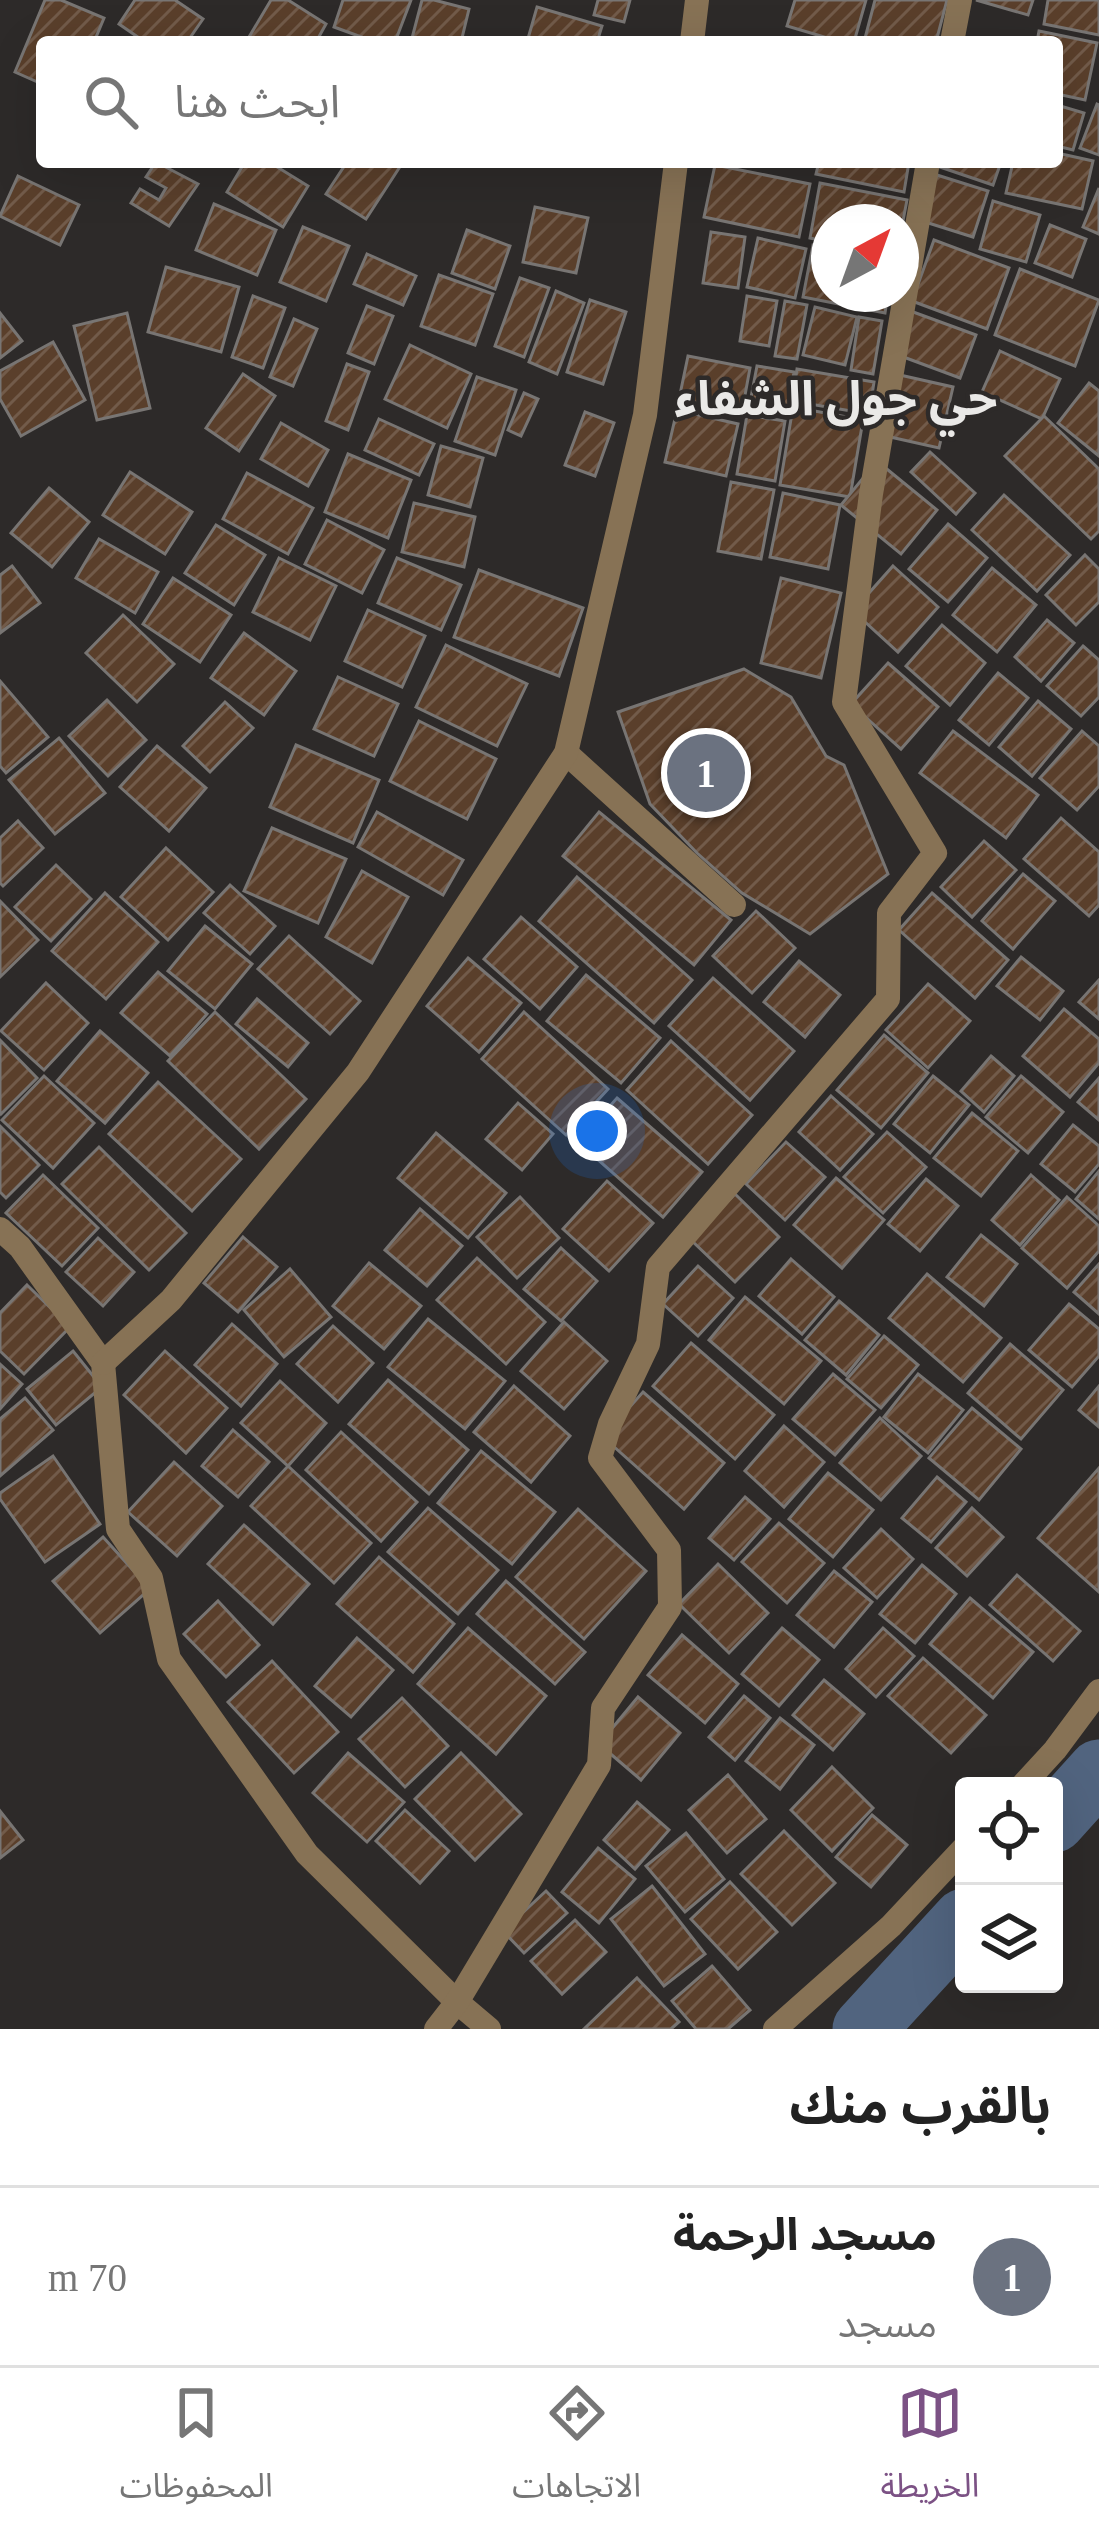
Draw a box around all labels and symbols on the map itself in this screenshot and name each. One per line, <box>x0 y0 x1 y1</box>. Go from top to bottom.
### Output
north arrow <box>811 204 919 312</box>
district label: حي جول الشفاء <box>675 372 998 437</box>
pin: 1 <box>667 728 745 818</box>
your location <box>567 1101 627 1161</box>

